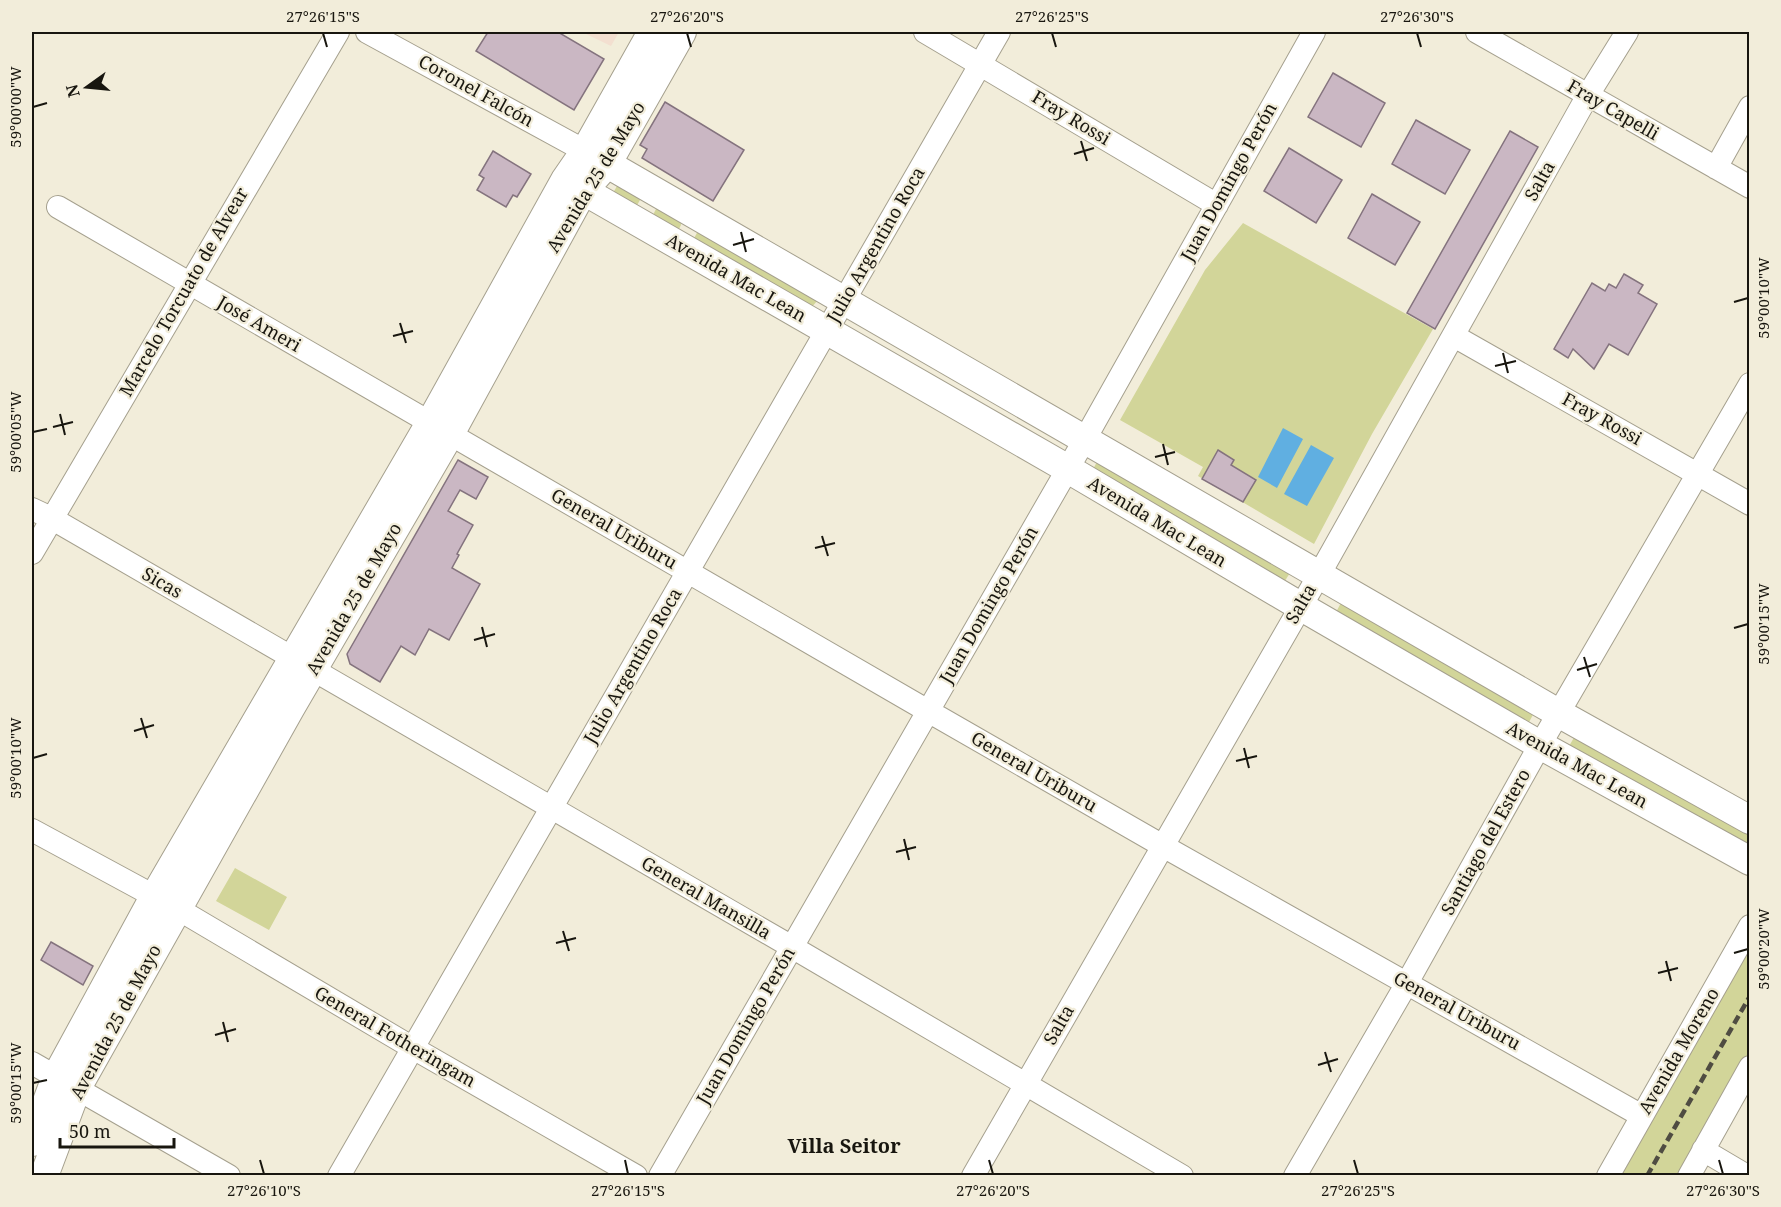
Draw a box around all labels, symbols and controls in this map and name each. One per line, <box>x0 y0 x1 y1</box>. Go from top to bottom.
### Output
text: 27°26'15"S <box>286 6 360 26</box>
text: 27°26'20"S <box>650 6 724 26</box>
text: 27°26'25"S <box>1015 6 1089 26</box>
text: 27°26'30"S <box>1380 6 1454 26</box>
street label: Coronel Falcón <box>415 49 539 132</box>
north arrow <box>57 57 117 117</box>
text: 59°00'00"W <box>5 66 25 148</box>
street label: Fray Capelli <box>1563 73 1664 145</box>
text: N <box>60 82 85 100</box>
street label: Fray Rossi <box>1028 84 1115 150</box>
street label: Avenida 25 de Mayo <box>540 96 650 257</box>
street label: Juan Domingo Perón <box>1174 98 1282 266</box>
street label: Salta <box>1518 156 1560 205</box>
street label: Julio Argentino Roca <box>820 162 930 328</box>
street label: Marcelo Torcuato de Alvear <box>113 182 253 400</box>
street label: Avenida Mac Lean <box>662 227 811 327</box>
text: 59°00'10"W <box>1753 257 1773 339</box>
street label: José Ameri <box>212 289 306 357</box>
street label: Fray Rossi <box>1558 386 1647 450</box>
text: 59°00'05"W <box>5 391 25 473</box>
street label: Avenida Mac Lean <box>1084 470 1232 572</box>
street label: General Uriburu <box>547 482 682 574</box>
street label: Avenida 25 de Mayo <box>300 518 407 679</box>
street label: Juan Domingo Perón <box>933 521 1043 688</box>
street label: Sicas <box>138 561 187 603</box>
street label: Salta <box>1279 579 1321 628</box>
street label: Julio Argentino Roca <box>577 583 687 749</box>
text: 59°00'15"W <box>1753 583 1773 665</box>
street label: Avenida Mac Lean <box>1503 715 1653 813</box>
text: 59°00'10"W <box>5 717 25 799</box>
street label: General Uriburu <box>967 725 1102 817</box>
street label: Santiago del Estero <box>1435 764 1535 919</box>
street label: General Mansilla <box>637 850 776 944</box>
text: 59°00'20"W <box>1753 908 1773 990</box>
street label: Avenida 25 de Mayo <box>64 940 166 1103</box>
street label: Juan Domingo Perón <box>690 942 800 1109</box>
street label: General Uriburu <box>1390 965 1526 1055</box>
street label: General Fotheringam <box>310 980 481 1092</box>
street label: Avenida Moreno <box>1632 983 1724 1118</box>
street label: Salta <box>1037 1000 1079 1049</box>
text: 59°00'15"W <box>5 1042 25 1124</box>
scale bar <box>60 1111 174 1149</box>
text: 50 m <box>69 1119 111 1143</box>
district label: Villa Seitor <box>787 1132 901 1159</box>
text: 27°26'10"S <box>227 1180 301 1200</box>
text: 27°26'15"S <box>591 1180 665 1200</box>
text: 27°26'20"S <box>956 1180 1030 1200</box>
text: 27°26'25"S <box>1321 1180 1395 1200</box>
text: 27°26'30"S <box>1686 1180 1760 1200</box>

